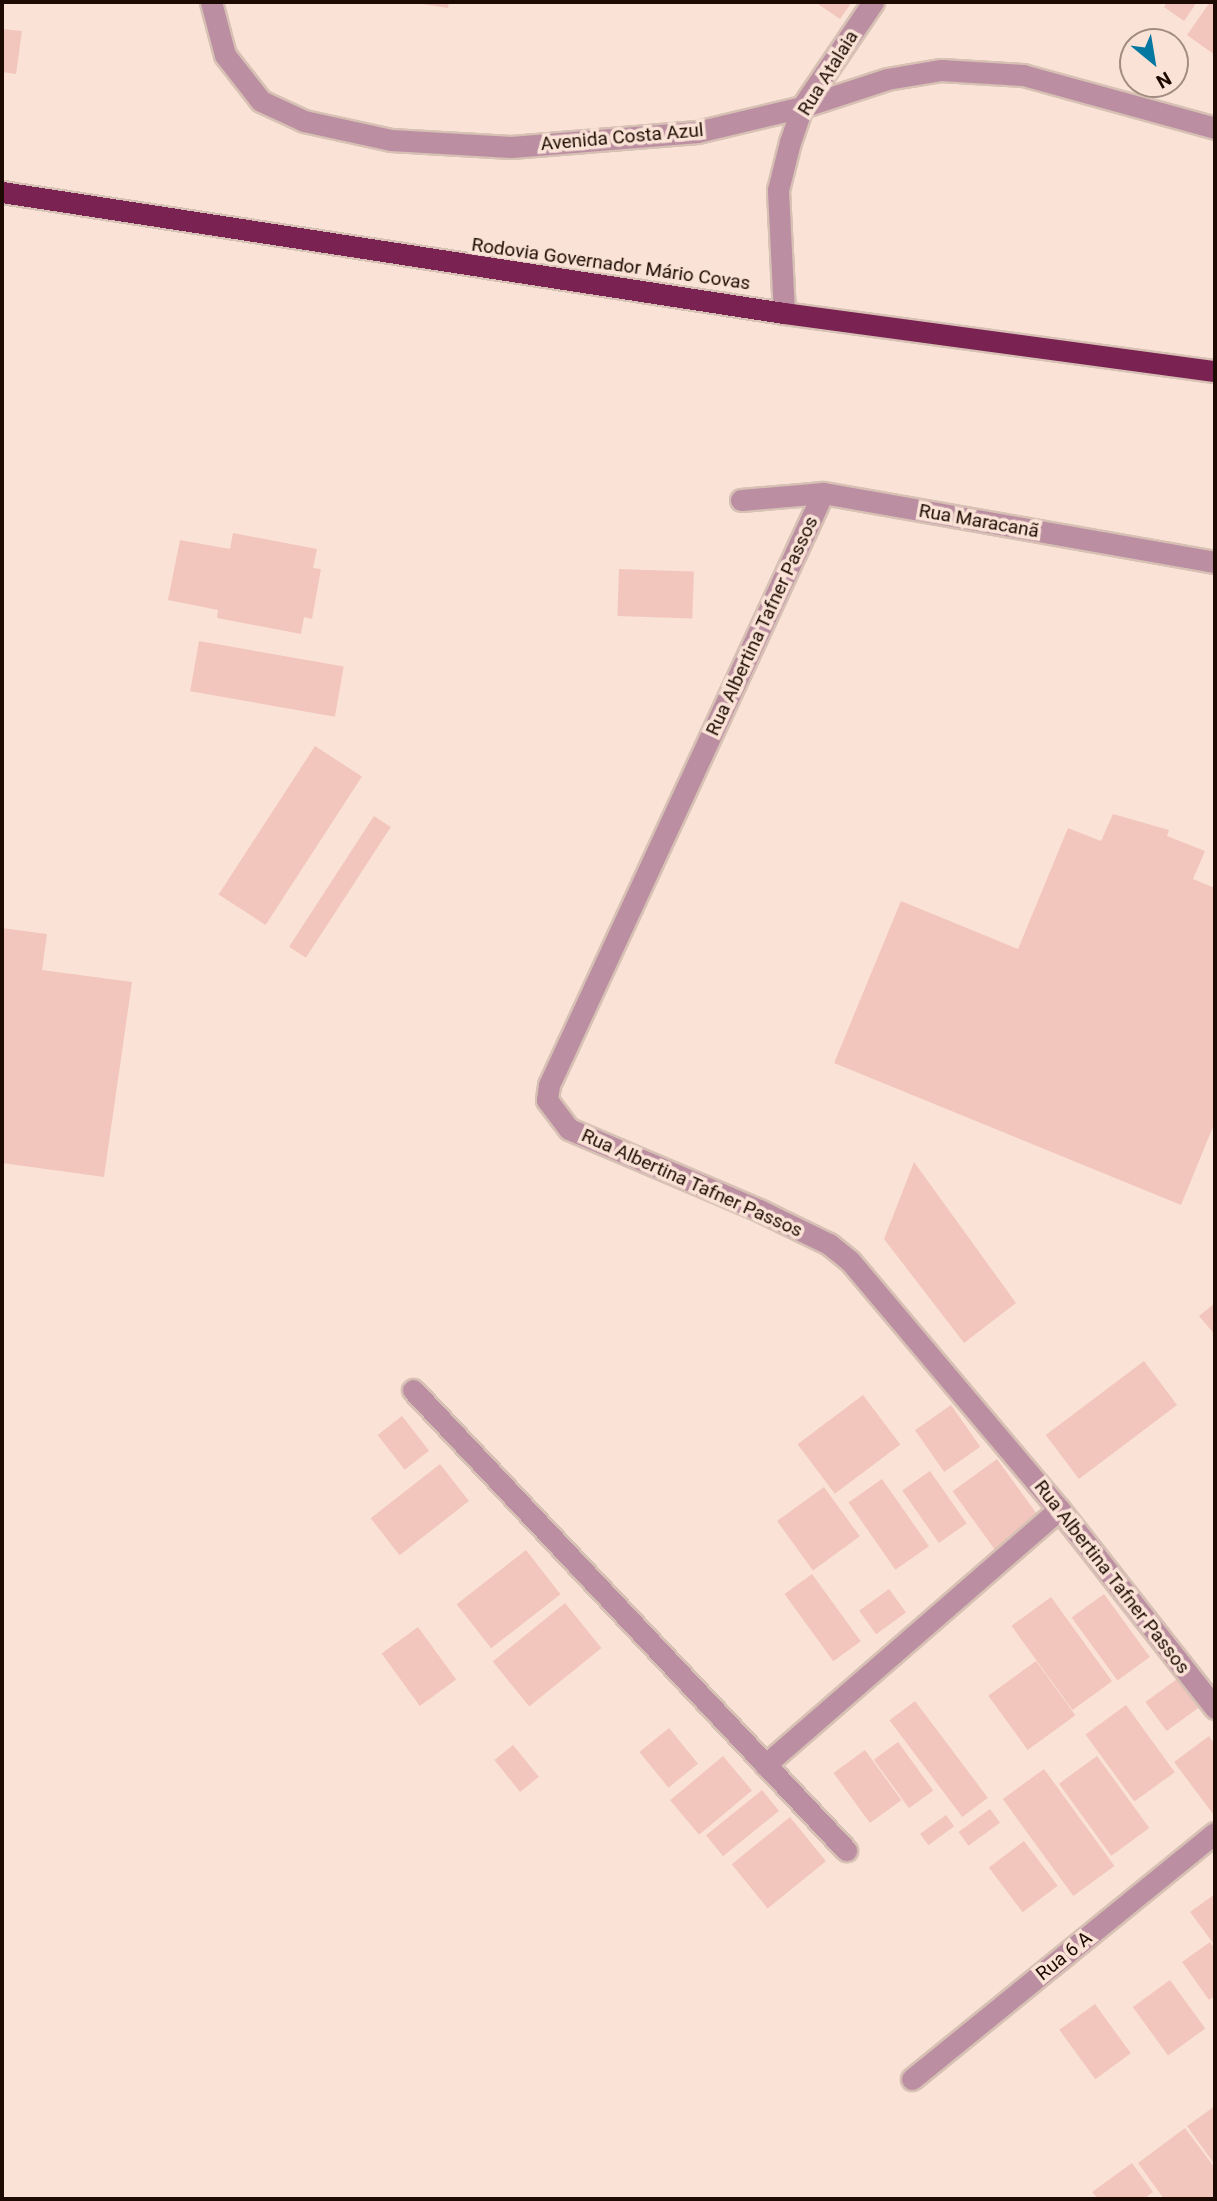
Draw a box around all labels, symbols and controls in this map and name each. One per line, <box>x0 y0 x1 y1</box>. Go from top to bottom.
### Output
street label: Rua Atalaia <box>793 26 863 120</box>
north arrow <box>1119 28 1189 98</box>
text: N <box>1152 67 1175 93</box>
street label: Avenida Costa Azul <box>540 119 704 155</box>
street label: Rodovia Governador Mário Covas <box>470 233 752 295</box>
street label: Rua Maracanã <box>917 499 1041 543</box>
street label: Rua Albertina Tafner Passos <box>701 513 823 739</box>
street label: Rua Albertina Tafner Passos <box>578 1124 806 1242</box>
street label: Rua Albertina Tafner Passos <box>1029 1476 1195 1678</box>
street label: Rua 6 A <box>1032 1927 1096 1985</box>

